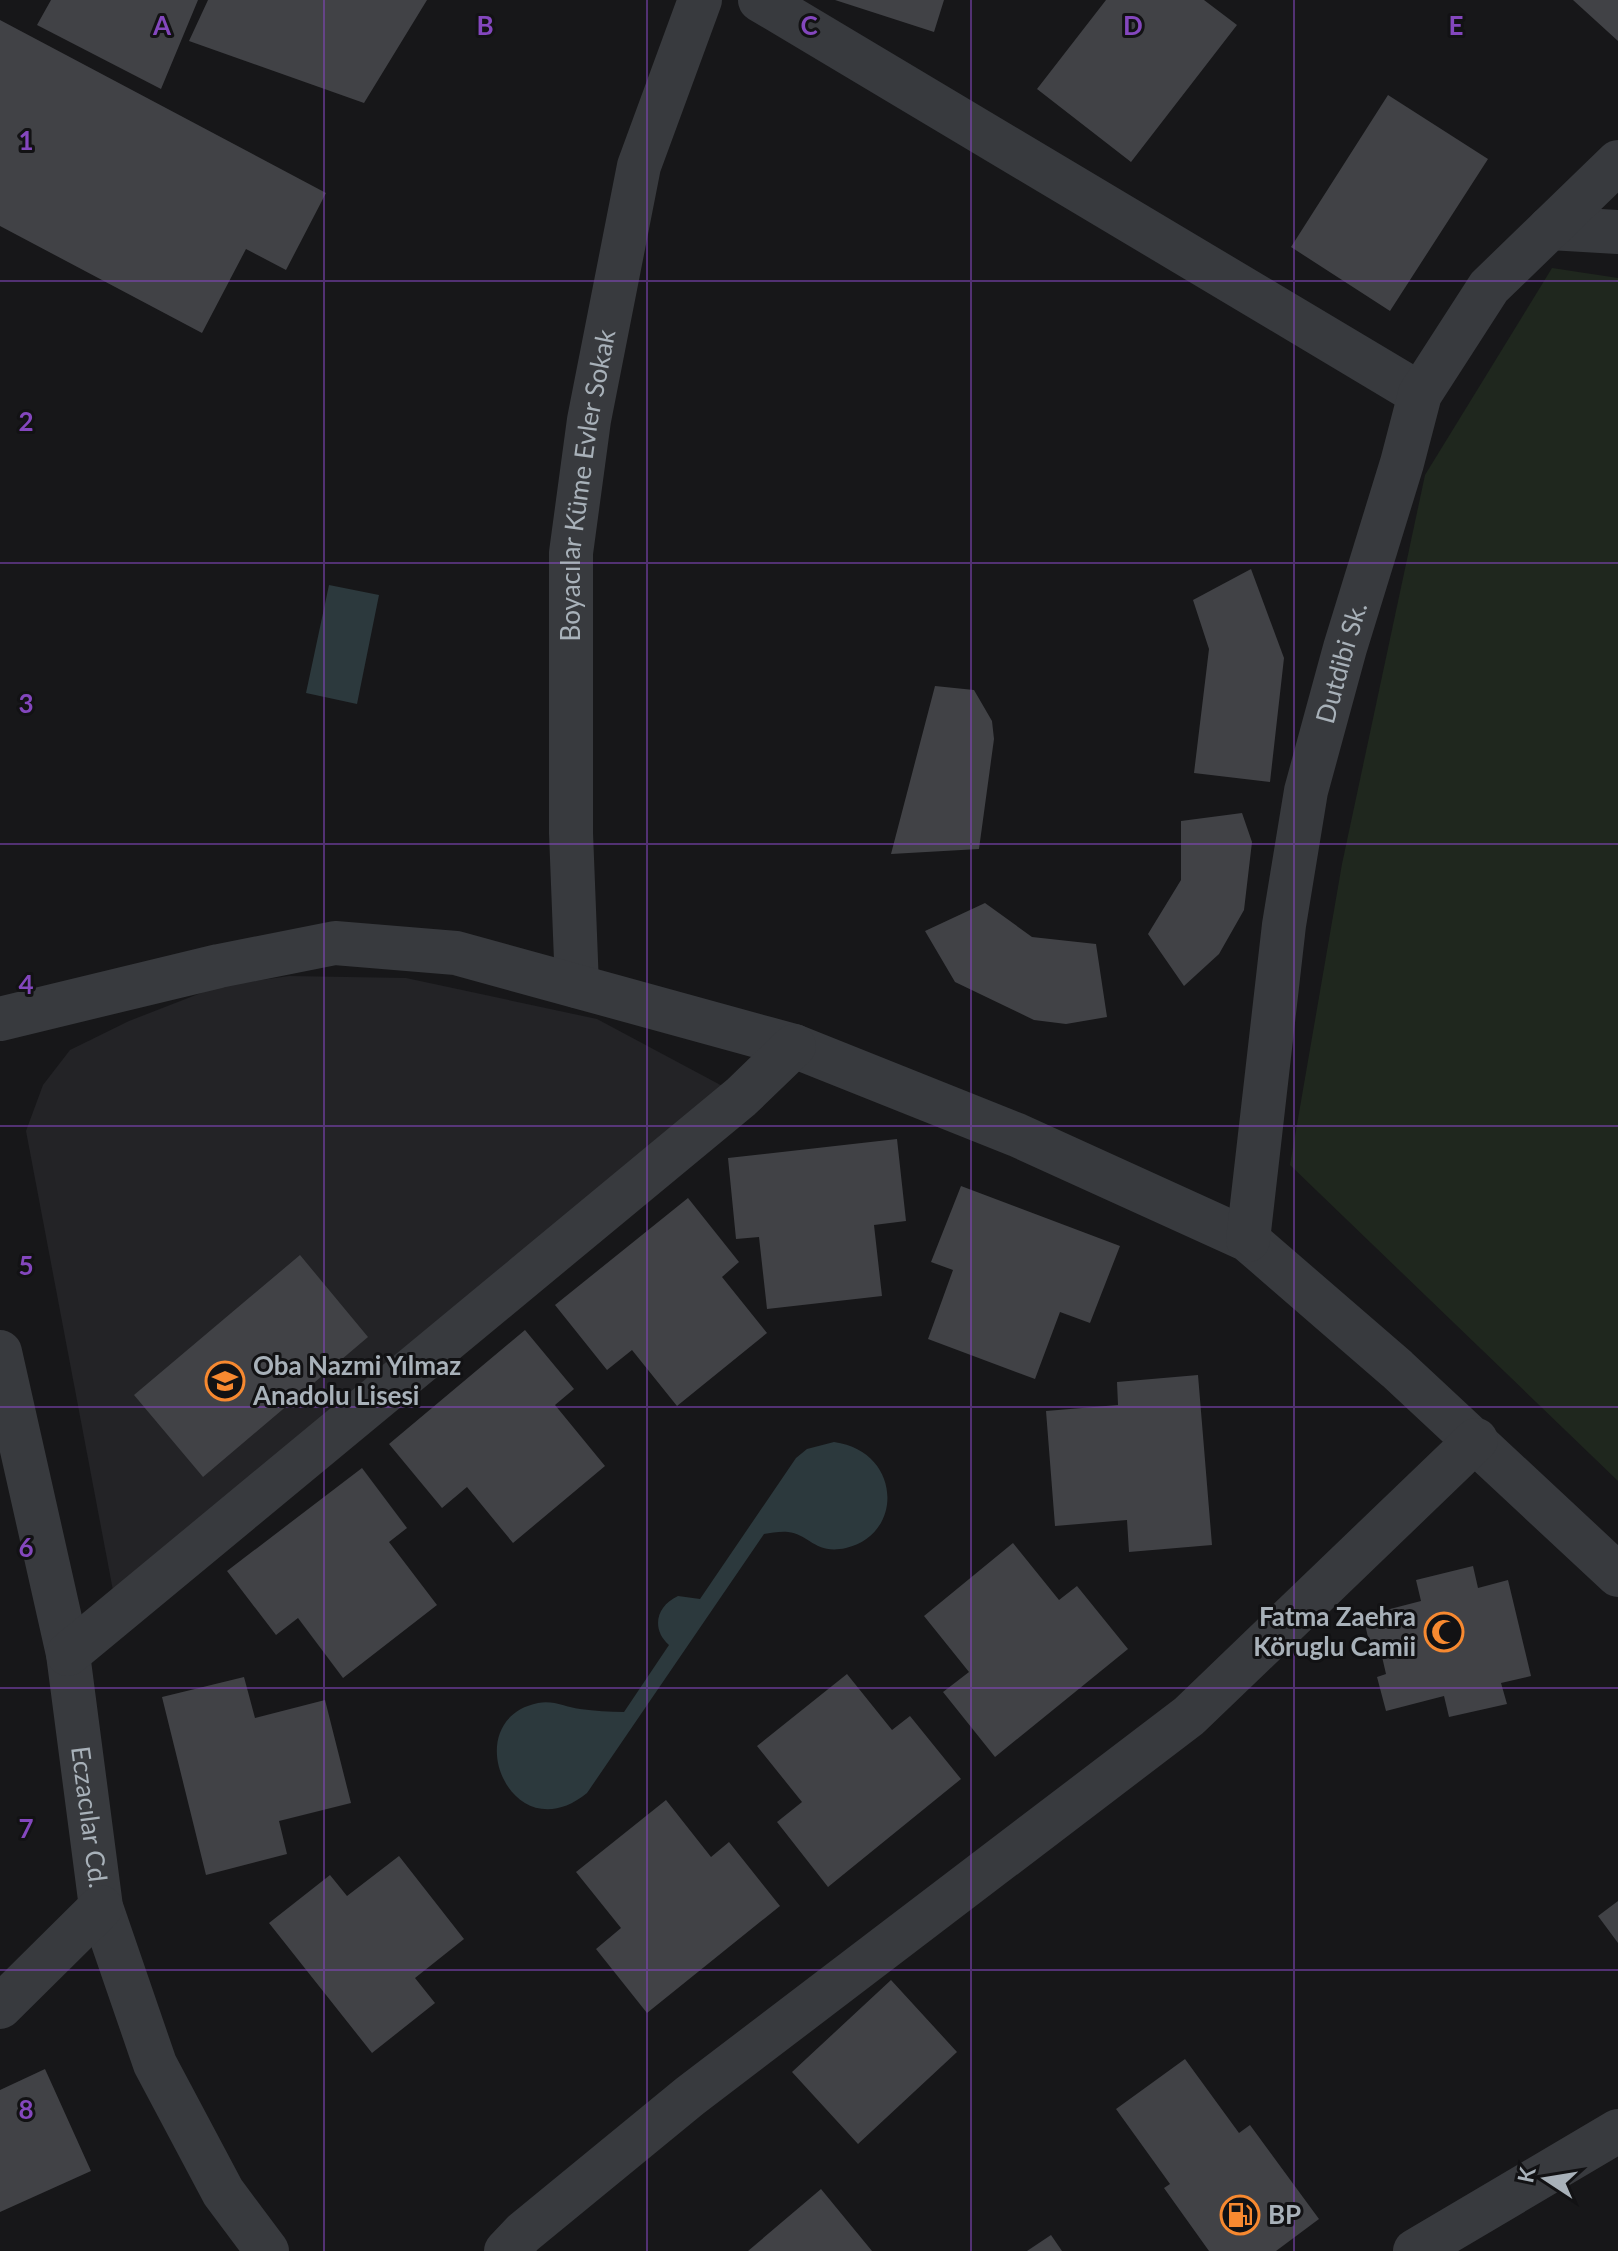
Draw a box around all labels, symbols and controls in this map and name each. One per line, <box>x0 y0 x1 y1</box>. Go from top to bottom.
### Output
text: A <box>152 9 172 41</box>
text: B <box>476 9 494 41</box>
text: C <box>800 9 818 41</box>
text: D <box>1123 9 1143 41</box>
text: E <box>1449 9 1463 41</box>
text: 1 <box>18 124 34 156</box>
street label: Boyacılar Küme Evler Sokak <box>554 326 622 641</box>
text: 2 <box>18 405 34 437</box>
street label: Dutdibi Sk. <box>1308 598 1373 727</box>
text: 3 <box>18 687 34 719</box>
text: 4 <box>18 968 34 1000</box>
text: 5 <box>18 1249 34 1281</box>
place label: Oba Nazmi Yılmaz Anadolu Lisesi <box>252 1349 461 1411</box>
school or university icon: Oba Nazmi Yılmaz Anadolu Lisesi <box>204 1360 246 1402</box>
text: 6 <box>18 1531 34 1563</box>
place label: Fatma Zaehra Köruglu Camii <box>1253 1600 1416 1662</box>
mosque icon: Fatma Zaehra Köruglu Camii <box>1423 1611 1465 1653</box>
street label: Eczacılar Cd. <box>65 1744 115 1890</box>
text: 7 <box>18 1812 34 1844</box>
text: 8 <box>18 2093 34 2125</box>
north arrow <box>1506 2139 1586 2219</box>
text: K <box>1511 2164 1541 2185</box>
fuel station icon: BP <box>1219 2194 1261 2236</box>
place label: BP <box>1268 2198 1301 2230</box>

